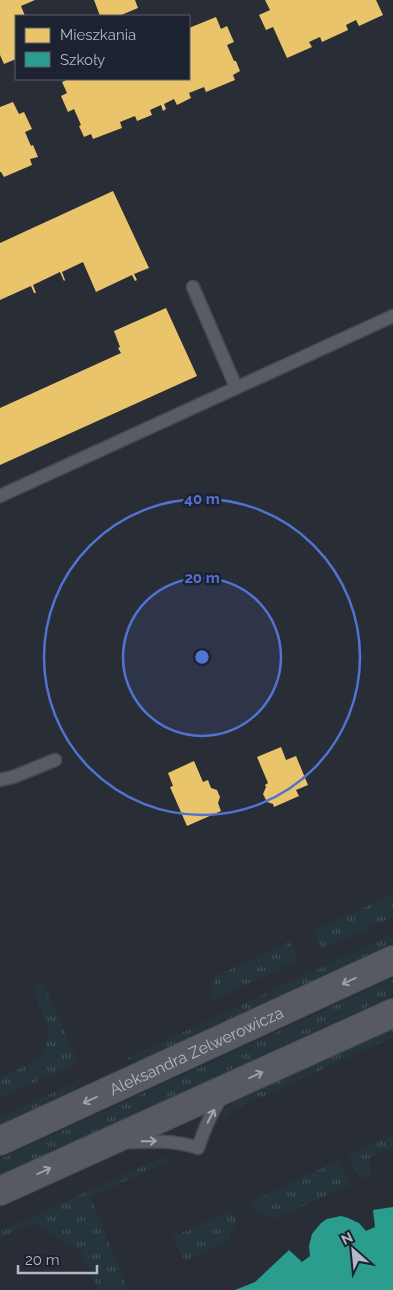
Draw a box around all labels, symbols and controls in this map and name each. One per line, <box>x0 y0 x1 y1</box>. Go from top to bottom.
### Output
legend <box>15 15 190 80</box>
text: Mieszkania <box>60 26 136 44</box>
text: Szkoły <box>60 51 105 69</box>
text: 40 m <box>184 490 220 508</box>
text: 20 m <box>184 569 220 587</box>
centre of rings <box>193 648 211 666</box>
one-way arrow <box>342 976 357 986</box>
street label: Aleksandra Zelwerowicza <box>107 1003 286 1099</box>
one-way arrow <box>248 1069 263 1079</box>
one-way arrow <box>83 1095 98 1105</box>
one-way arrow <box>207 1109 216 1124</box>
one-way arrow <box>141 1136 157 1146</box>
one-way arrow <box>36 1166 51 1175</box>
north arrow <box>328 1225 378 1275</box>
text: N <box>339 1229 355 1248</box>
scale bar <box>18 1242 96 1274</box>
text: 20 m <box>25 1251 60 1269</box>

